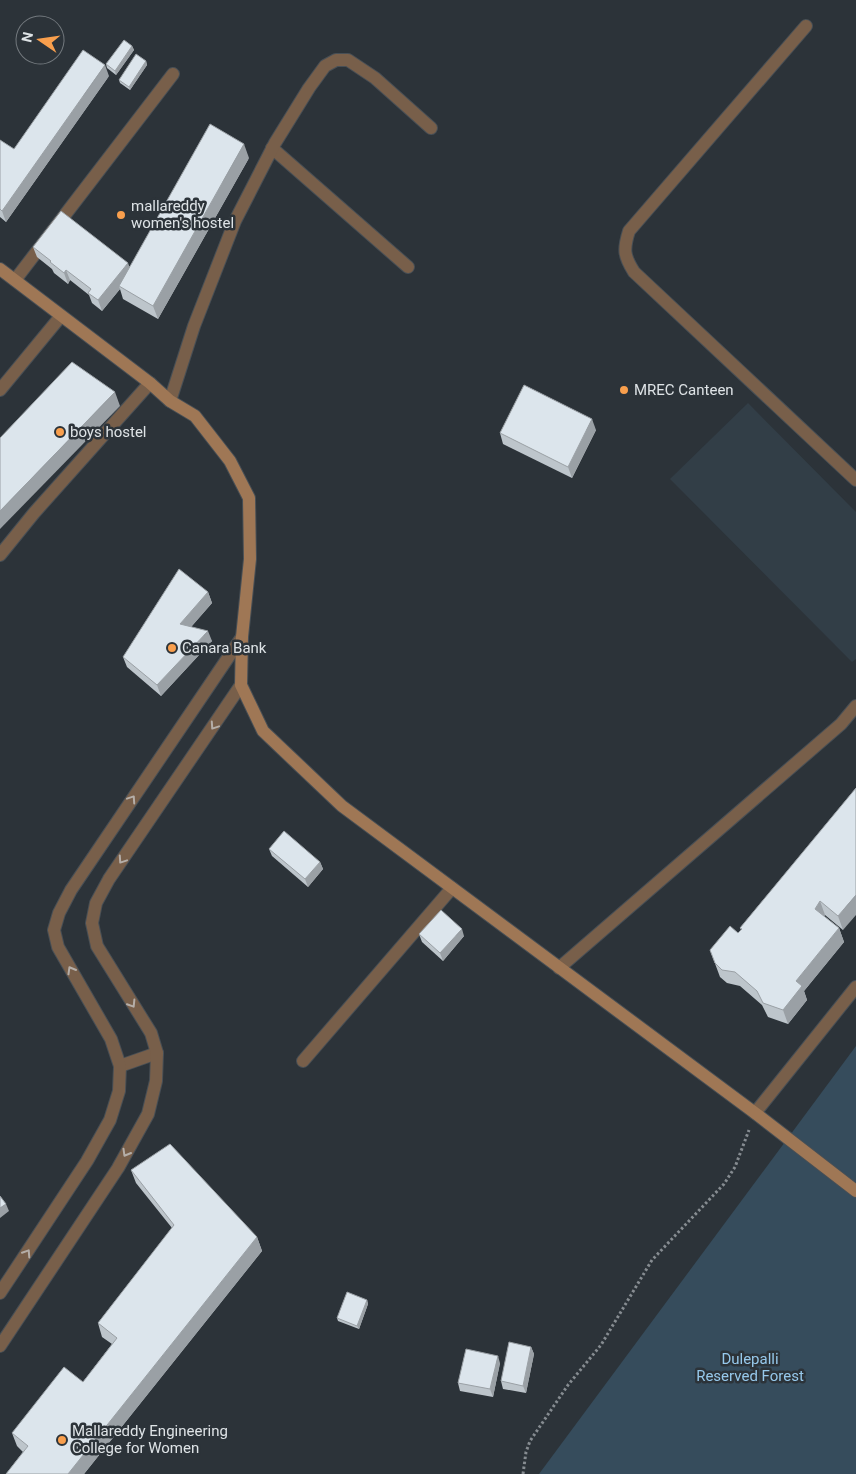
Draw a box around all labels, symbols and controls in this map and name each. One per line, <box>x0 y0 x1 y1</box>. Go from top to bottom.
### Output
north arrow <box>15 15 65 65</box>
text: N <box>18 30 36 44</box>
place label: mallareddy women's hostel <box>131 197 234 232</box>
marker: mallareddy women's hostel <box>115 209 127 221</box>
place label: MREC Canteen <box>634 381 734 399</box>
marker: MREC Canteen <box>618 384 630 396</box>
place label: boys hostel <box>70 423 147 441</box>
marker: boys hostel <box>54 426 66 438</box>
place label: Canara Bank <box>182 639 267 657</box>
marker: Canara Bank <box>166 642 178 654</box>
one-way arrow <box>211 720 220 729</box>
one-way arrow <box>126 795 135 805</box>
one-way arrow <box>119 855 129 864</box>
one-way arrow <box>68 967 78 976</box>
one-way arrow <box>126 999 135 1008</box>
one-way arrow <box>122 1148 132 1157</box>
one-way arrow <box>21 1249 30 1258</box>
park label: Dulepalli Reserved Forest <box>696 1350 804 1385</box>
place label: Mallareddy Engineering College for Women <box>72 1422 228 1457</box>
marker: Mallareddy Engineering College for Women <box>56 1434 68 1446</box>

